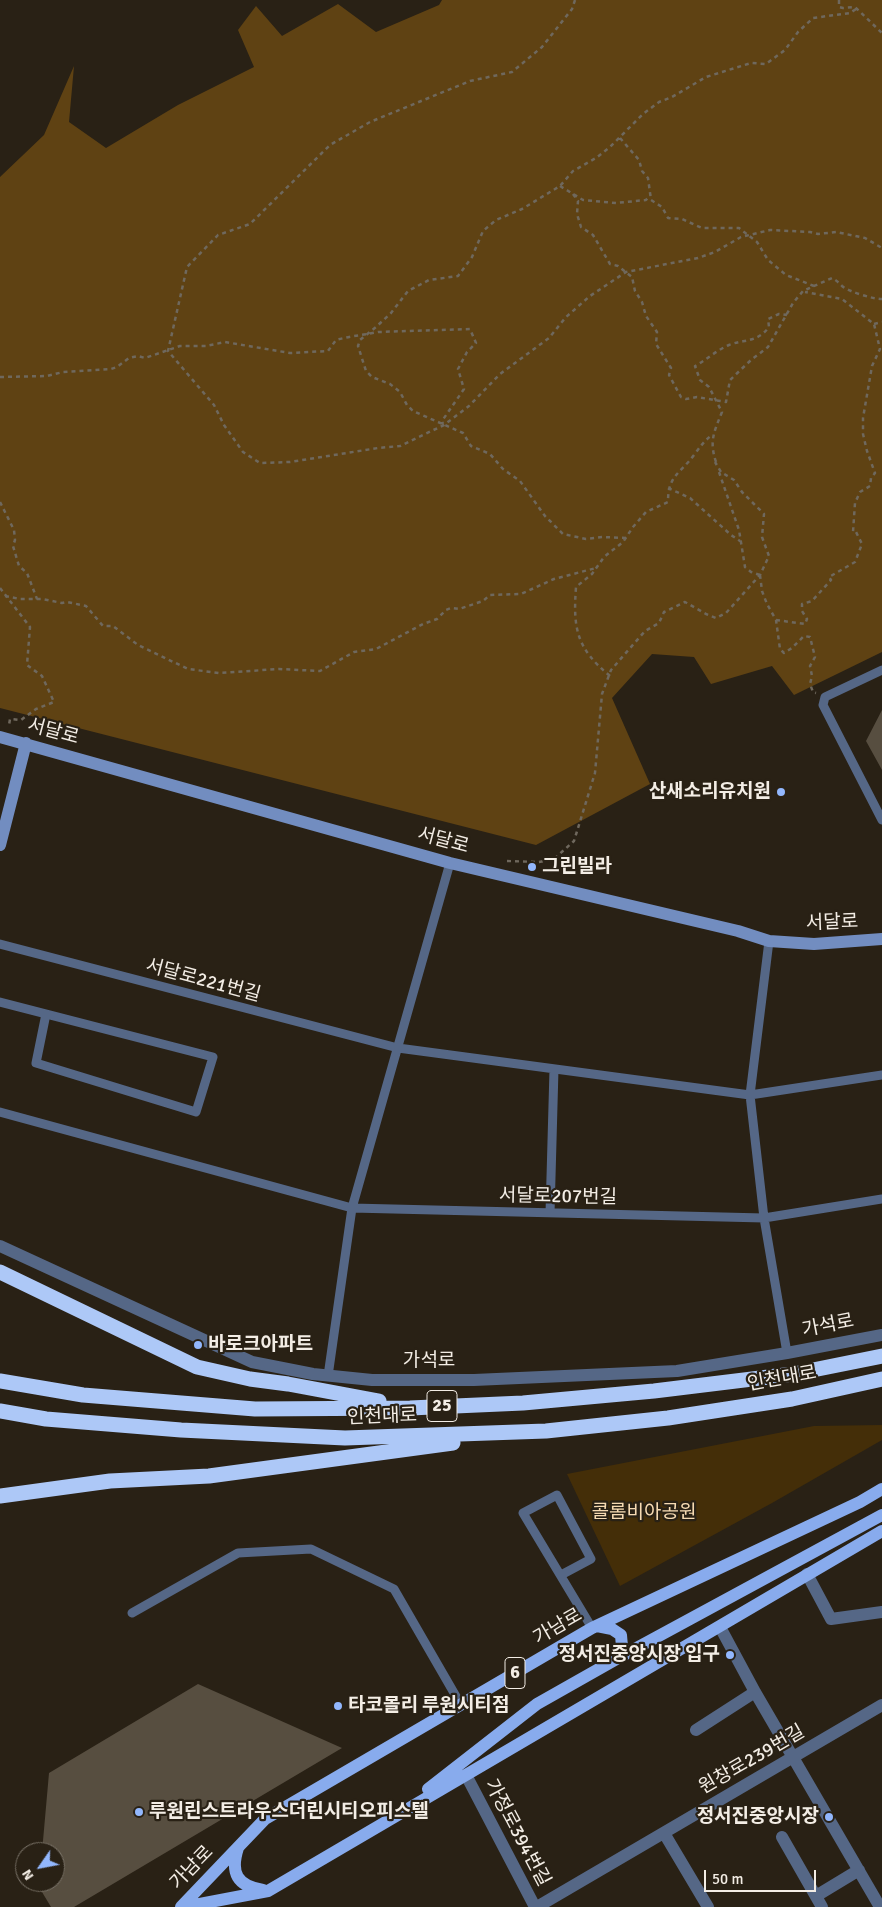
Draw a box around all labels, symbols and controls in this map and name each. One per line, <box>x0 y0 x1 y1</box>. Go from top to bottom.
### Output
street label: 서달로 <box>25 714 81 750</box>
place label: 산새소리유치원 <box>649 781 771 803</box>
marker: 산새소리유치원 <box>775 786 787 798</box>
street label: 서달로 <box>415 823 471 859</box>
place label: 그린빌라 <box>542 856 612 878</box>
marker: 그린빌라 <box>526 861 538 873</box>
street label: 서달로 <box>805 911 859 935</box>
street label: 서달로221번길 <box>143 955 263 1007</box>
street label: 서달로207번길 <box>499 1185 617 1209</box>
street label: 가석로 <box>800 1310 856 1342</box>
place label: 바로크아파트 <box>208 1334 313 1356</box>
marker: 바로크아파트 <box>192 1339 204 1351</box>
street label: 가석로 <box>403 1350 455 1372</box>
street label: 인천대로 <box>746 1362 818 1396</box>
road number: 25 <box>427 1390 457 1422</box>
street label: 인천대로 <box>347 1404 417 1430</box>
park label: 콜롬비아공원 <box>592 1502 696 1524</box>
street label: 가남로 <box>530 1604 586 1650</box>
place label: 정서진중앙시장 입구 <box>559 1644 720 1666</box>
marker: 정서진중앙시장 입구 <box>724 1649 736 1661</box>
road number: 6 <box>505 1658 525 1689</box>
place label: 타코몰리 루원시티점 <box>348 1695 509 1717</box>
marker: 타코몰리 루원시티점 <box>332 1700 344 1712</box>
street label: 원창로239번길 <box>695 1721 809 1799</box>
street label: 가정로394번길 <box>479 1775 555 1891</box>
place label: 루원린스트라우스더린시티오피스텔 <box>149 1801 429 1823</box>
marker: 루원린스트라우스더린시티오피스텔 <box>133 1806 145 1818</box>
place label: 정서진중앙시장 <box>697 1806 819 1828</box>
marker: 정서진중앙시장 <box>823 1811 835 1823</box>
street label: 가남로 <box>166 1841 218 1895</box>
north arrow <box>15 1842 65 1892</box>
scale bar <box>707 1860 820 1892</box>
text: N <box>18 1866 38 1884</box>
text: 50 m <box>712 1870 743 1888</box>

